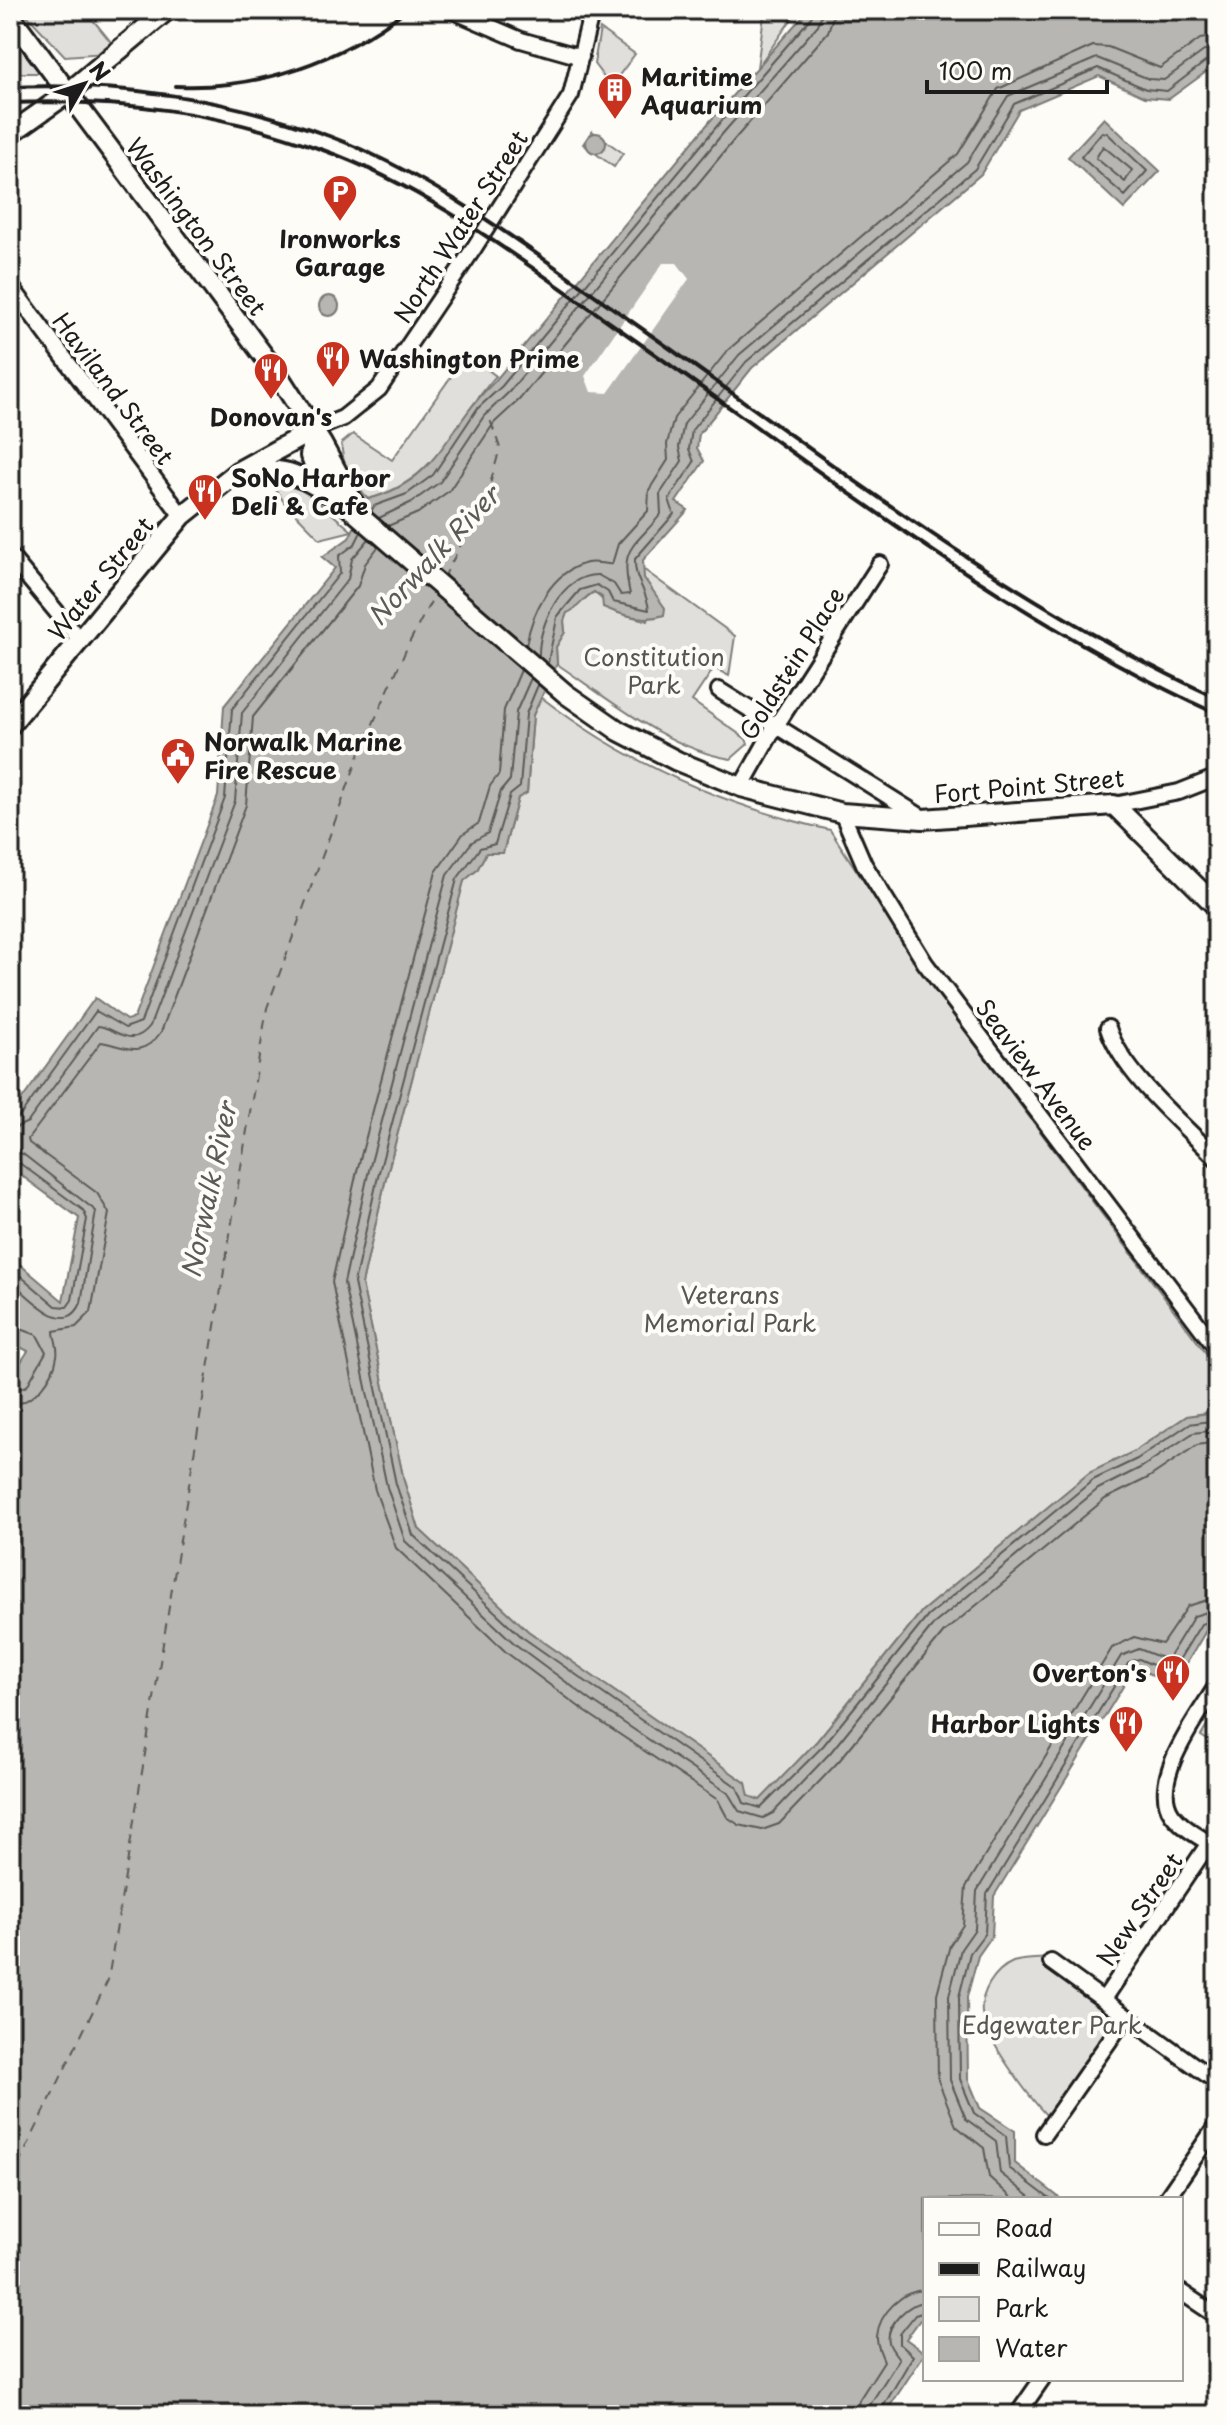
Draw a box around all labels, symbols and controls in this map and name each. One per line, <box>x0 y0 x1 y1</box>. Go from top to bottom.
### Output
north arrow <box>44 44 124 124</box>
scale bar <box>927 44 1107 94</box>
text: 100 m <box>939 52 1012 88</box>
text: N <box>82 53 119 88</box>
place label: Maritime Aquarium <box>640 58 762 122</box>
building icon: Maritime Aquarium <box>596 71 634 121</box>
street label: North Water Street <box>384 122 536 330</box>
street label: Washington Street <box>118 129 276 323</box>
parking icon: Ironworks Garage <box>321 173 359 223</box>
place label: Ironworks Garage <box>279 220 401 284</box>
street label: Haviland Street <box>45 304 184 472</box>
restaurant icon: Washington Prime <box>314 339 352 389</box>
place label: Washington Prime <box>359 340 579 376</box>
restaurant icon: Donovan's <box>252 351 290 401</box>
place label: Donovan's <box>210 398 332 434</box>
place label: SoNo Harbor Deli & Cafe <box>231 459 391 523</box>
restaurant icon: SoNo Harbor Deli & Cafe <box>186 472 224 522</box>
water label: Norwalk River <box>358 474 510 633</box>
street label: Water Street <box>39 508 161 648</box>
street label: Goldstein Place <box>729 579 853 747</box>
park label: Constitution Park <box>583 638 725 702</box>
place label: Norwalk Marine Fire Rescue <box>204 723 402 787</box>
public building icon: Norwalk Marine Fire Rescue <box>159 736 197 786</box>
street label: Fort Point Street <box>932 759 1126 811</box>
street label: Seaview Avenue <box>968 991 1106 1157</box>
water label: Norwalk River <box>170 1096 246 1281</box>
park label: Veterans Memorial Park <box>644 1276 816 1340</box>
restaurant icon: Overton's <box>1154 1653 1192 1703</box>
place label: Overton's <box>1032 1654 1147 1690</box>
restaurant icon: Harbor Lights <box>1107 1704 1145 1754</box>
place label: Harbor Lights <box>931 1705 1100 1741</box>
street label: New Street <box>1087 1845 1191 1973</box>
park label: Edgewater Park <box>962 2006 1142 2042</box>
legend <box>923 2197 1183 2381</box>
text: Road <box>995 2209 1053 2245</box>
text: Railway <box>995 2249 1086 2285</box>
text: Park <box>995 2289 1049 2325</box>
text: Water <box>995 2329 1068 2365</box>

